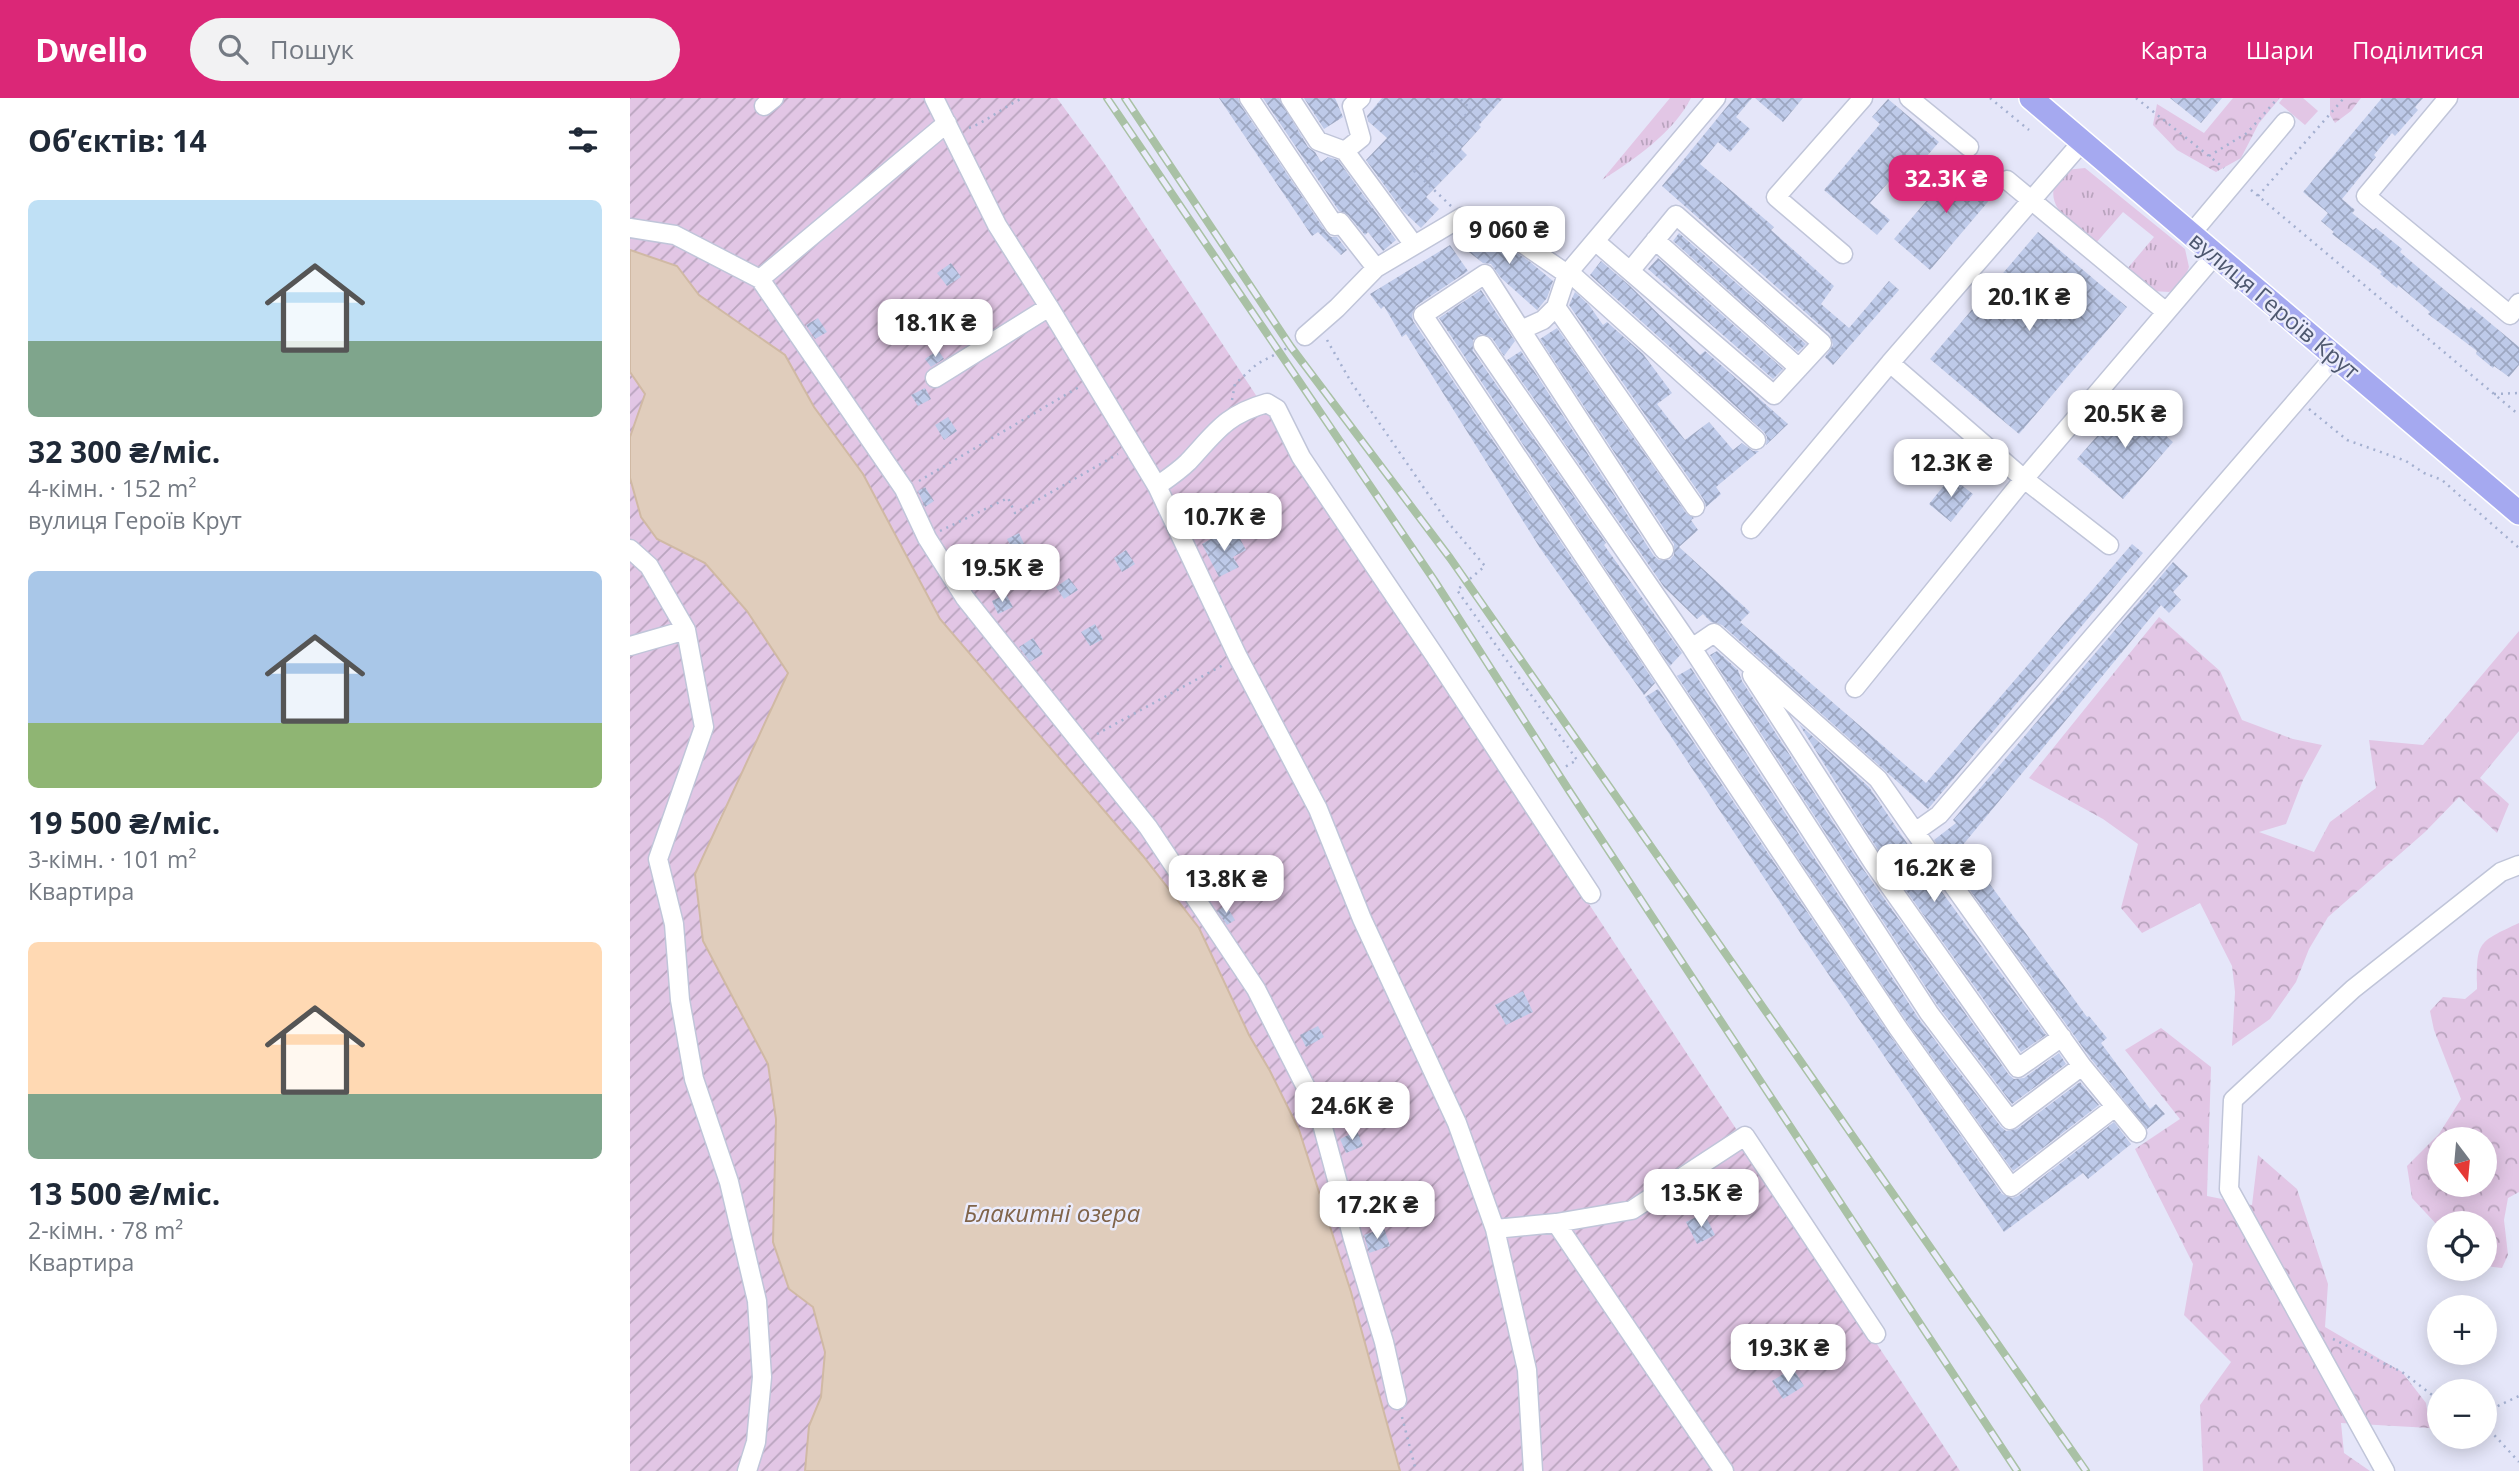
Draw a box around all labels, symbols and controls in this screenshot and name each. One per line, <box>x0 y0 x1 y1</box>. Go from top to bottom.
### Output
search box <box>190 18 680 81</box>
text: Dwello <box>35 27 148 72</box>
icon: search <box>214 30 252 68</box>
text: Пошук <box>270 31 354 67</box>
text: Карта <box>2141 33 2208 66</box>
text: Шари <box>2246 33 2314 66</box>
text: Поділитися <box>2352 33 2484 66</box>
text: Об’єктів: 14 <box>28 120 207 161</box>
icon: filters <box>564 121 602 159</box>
pin: 32.3K ₴ <box>1881 156 2011 215</box>
text: 32.3K ₴ <box>1905 162 1987 194</box>
pin: 9 060 ₴ <box>1444 206 1574 266</box>
text: 9 060 ₴ <box>1469 213 1549 245</box>
street label: вулиця Героїв Крут <box>2183 224 2367 386</box>
icon: home <box>252 245 378 371</box>
pin: 20.1K ₴ <box>1964 274 2094 333</box>
text: 20.1K ₴ <box>1988 280 2070 312</box>
pin: 18.1K ₴ <box>870 300 1000 359</box>
text: 18.1K ₴ <box>894 306 976 338</box>
pin: 20.5K ₴ <box>2060 390 2190 450</box>
text: 20.5K ₴ <box>2084 397 2166 429</box>
text: 32 300 ₴/міс. <box>28 431 220 472</box>
pin: 12.3K ₴ <box>1886 440 2016 499</box>
text: 12.3K ₴ <box>1910 446 1992 478</box>
text: 4-кімн. · 152 m² <box>28 472 196 504</box>
pin: 10.7K ₴ <box>1159 494 1289 553</box>
text: 10.7K ₴ <box>1183 500 1265 532</box>
text: вулиця Героїв Крут <box>28 504 242 536</box>
pin: 19.5K ₴ <box>937 545 1067 604</box>
text: 19.5K ₴ <box>961 551 1043 583</box>
icon: home <box>252 616 378 742</box>
text: 19 500 ₴/міс. <box>28 802 220 843</box>
text: 3-кімн. · 101 m² <box>28 843 196 875</box>
pin: 16.2K ₴ <box>1869 844 1999 904</box>
text: 16.2K ₴ <box>1893 851 1975 883</box>
pin: 13.8K ₴ <box>1161 856 1291 915</box>
text: 13.8K ₴ <box>1185 862 1267 894</box>
text: Квартира <box>28 875 134 907</box>
icon: home <box>252 987 378 1113</box>
pin: 24.6K ₴ <box>1287 1082 1417 1142</box>
text: 24.6K ₴ <box>1311 1089 1393 1121</box>
north arrow <box>2427 1127 2497 1197</box>
map controls <box>2427 1127 2497 1449</box>
pin: 13.5K ₴ <box>1636 1170 1766 1229</box>
text: 13 500 ₴/міс. <box>28 1173 220 1214</box>
text: 13.5K ₴ <box>1660 1176 1742 1208</box>
pin: 17.2K ₴ <box>1312 1182 1442 1241</box>
text: 17.2K ₴ <box>1336 1188 1418 1220</box>
water label: Блакитні озера <box>964 1196 1141 1229</box>
button: locate <box>2427 1211 2497 1281</box>
text: 2-кімн. · 78 m² <box>28 1214 183 1246</box>
text: Квартира <box>28 1246 134 1278</box>
button: + <box>2427 1295 2497 1365</box>
pin: 19.3K ₴ <box>1723 1324 1853 1384</box>
text: 19.3K ₴ <box>1747 1331 1829 1363</box>
button: − <box>2427 1379 2497 1449</box>

